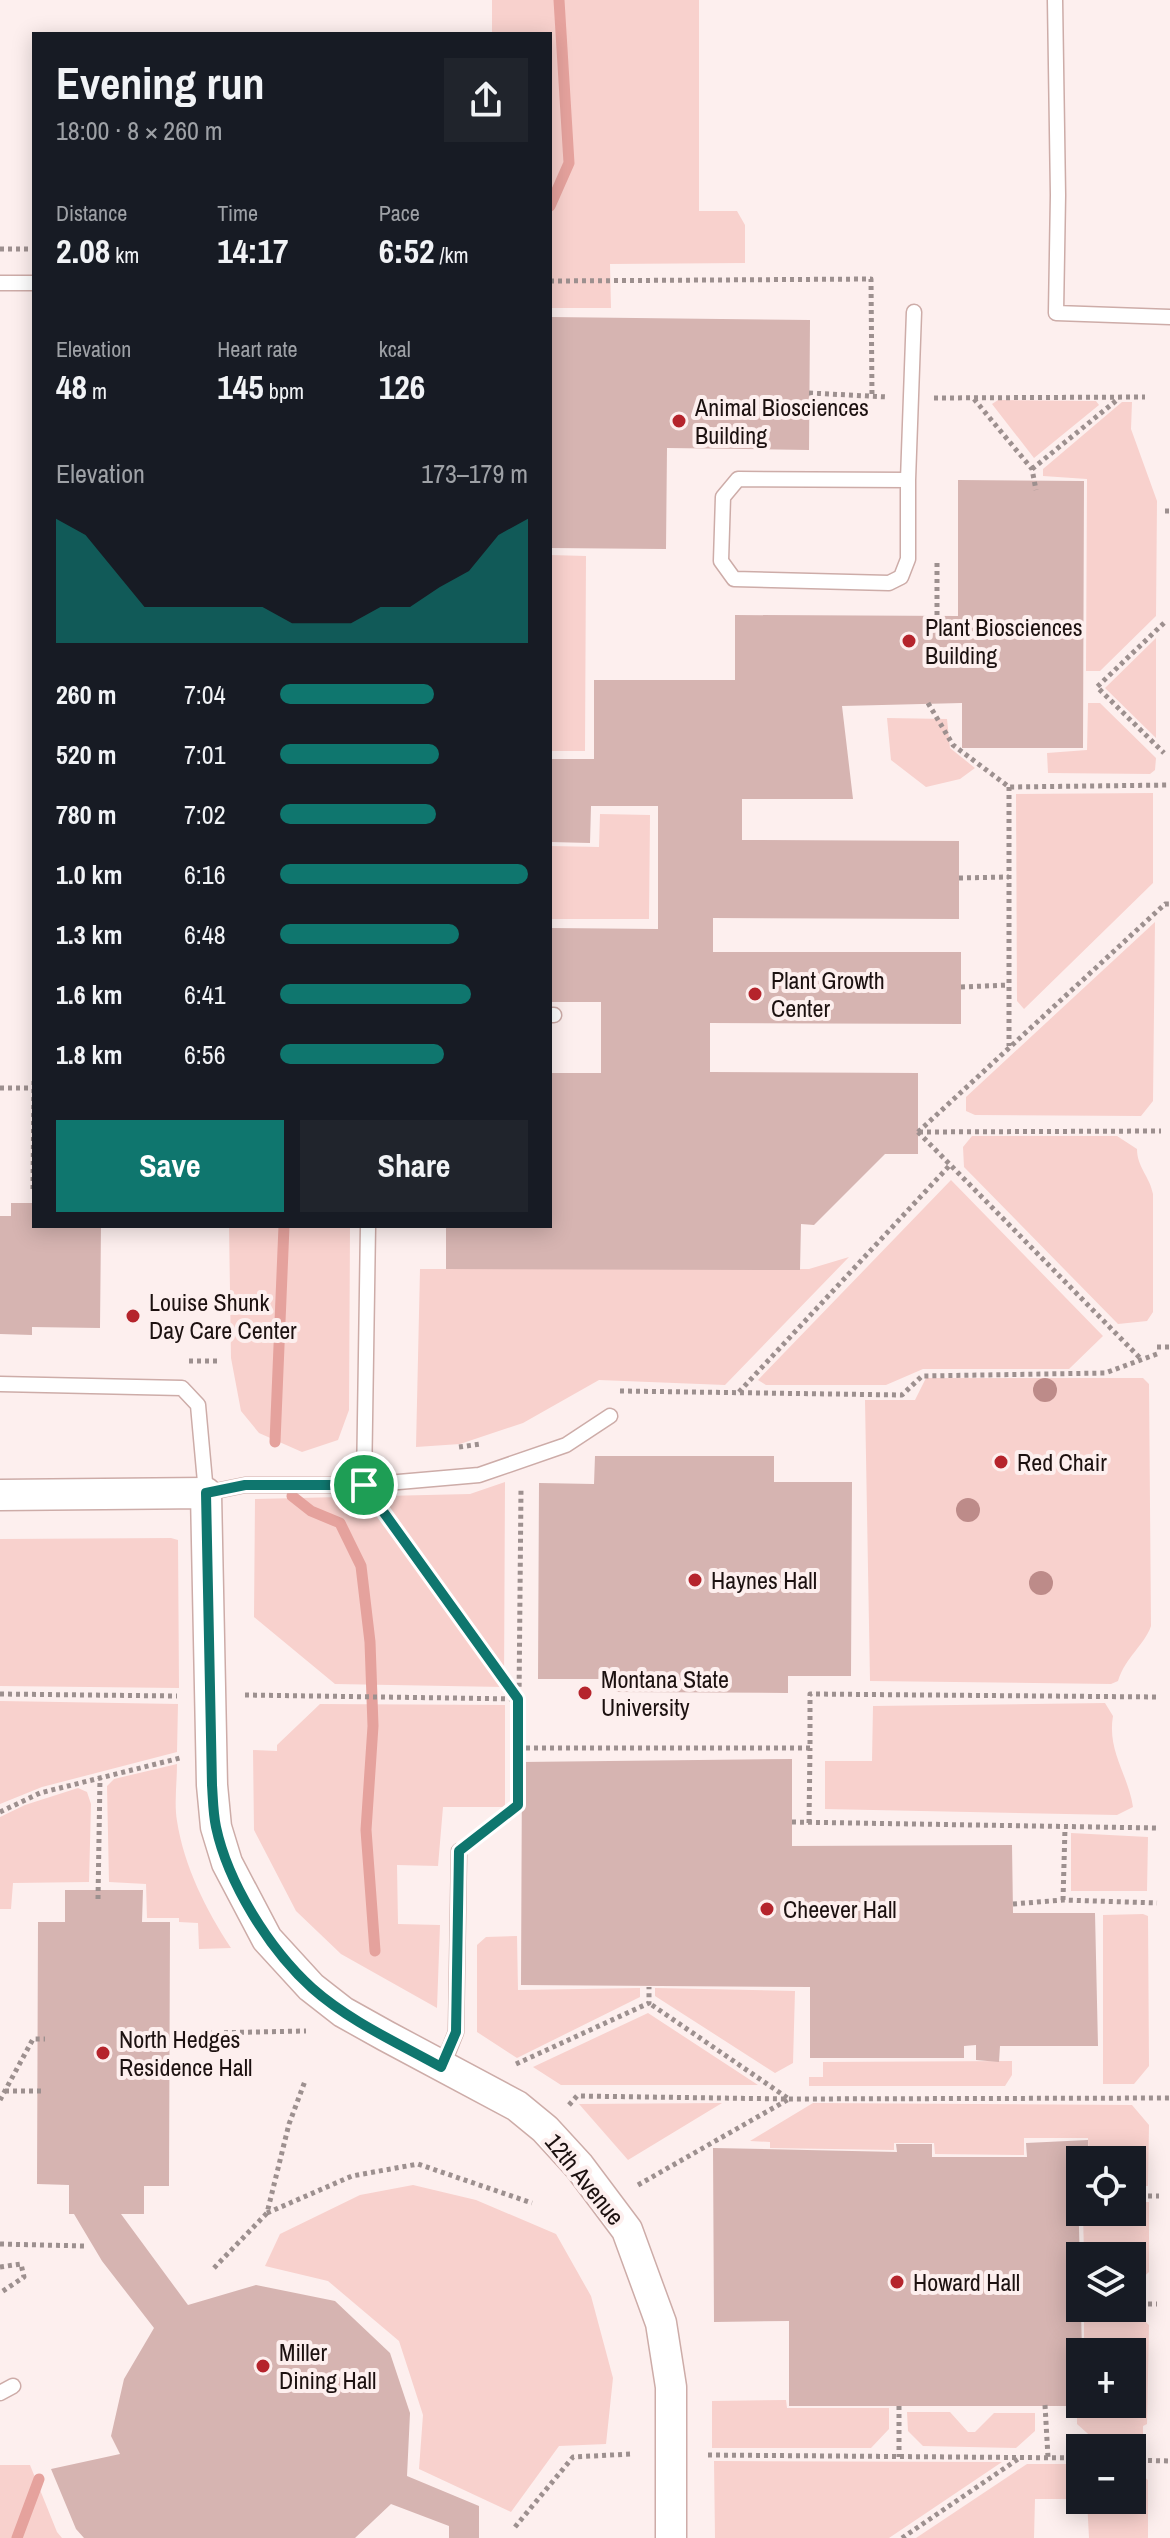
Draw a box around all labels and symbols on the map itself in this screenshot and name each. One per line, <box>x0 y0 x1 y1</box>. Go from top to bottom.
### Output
place label: Animal Biosciences Building <box>694 391 869 451</box>
marker: Animal Biosciences Building <box>670 412 688 430</box>
place label: Plant Biosciences Building <box>925 611 1083 671</box>
marker: Plant Biosciences Building <box>900 632 918 650</box>
place label: Plant Growth Center <box>771 964 885 1024</box>
marker: Plant Growth Center <box>746 985 764 1003</box>
place label: Louise Shunk Day Care Center <box>149 1286 297 1346</box>
marker: Louise Shunk Day Care Center <box>124 1307 142 1325</box>
place label: Red Chair <box>1017 1446 1107 1478</box>
pin <box>330 1451 398 1519</box>
marker: Red Chair <box>992 1453 1010 1471</box>
place label: Haynes Hall <box>711 1564 817 1596</box>
marker: Haynes Hall <box>686 1571 704 1589</box>
place label: Montana State University <box>601 1663 729 1723</box>
marker: Montana State University <box>576 1684 594 1702</box>
place label: Cheever Hall <box>783 1893 897 1925</box>
marker: Cheever Hall <box>758 1900 776 1918</box>
place label: North Hedges Residence Hall <box>119 2023 252 2083</box>
marker: North Hedges Residence Hall <box>94 2044 112 2062</box>
street label: 12th Avenue <box>538 2127 632 2231</box>
place label: Howard Hall <box>913 2266 1020 2298</box>
marker: Howard Hall <box>888 2273 906 2291</box>
place label: Miller Dining Hall <box>279 2336 376 2396</box>
marker: Miller Dining Hall <box>254 2357 272 2375</box>

